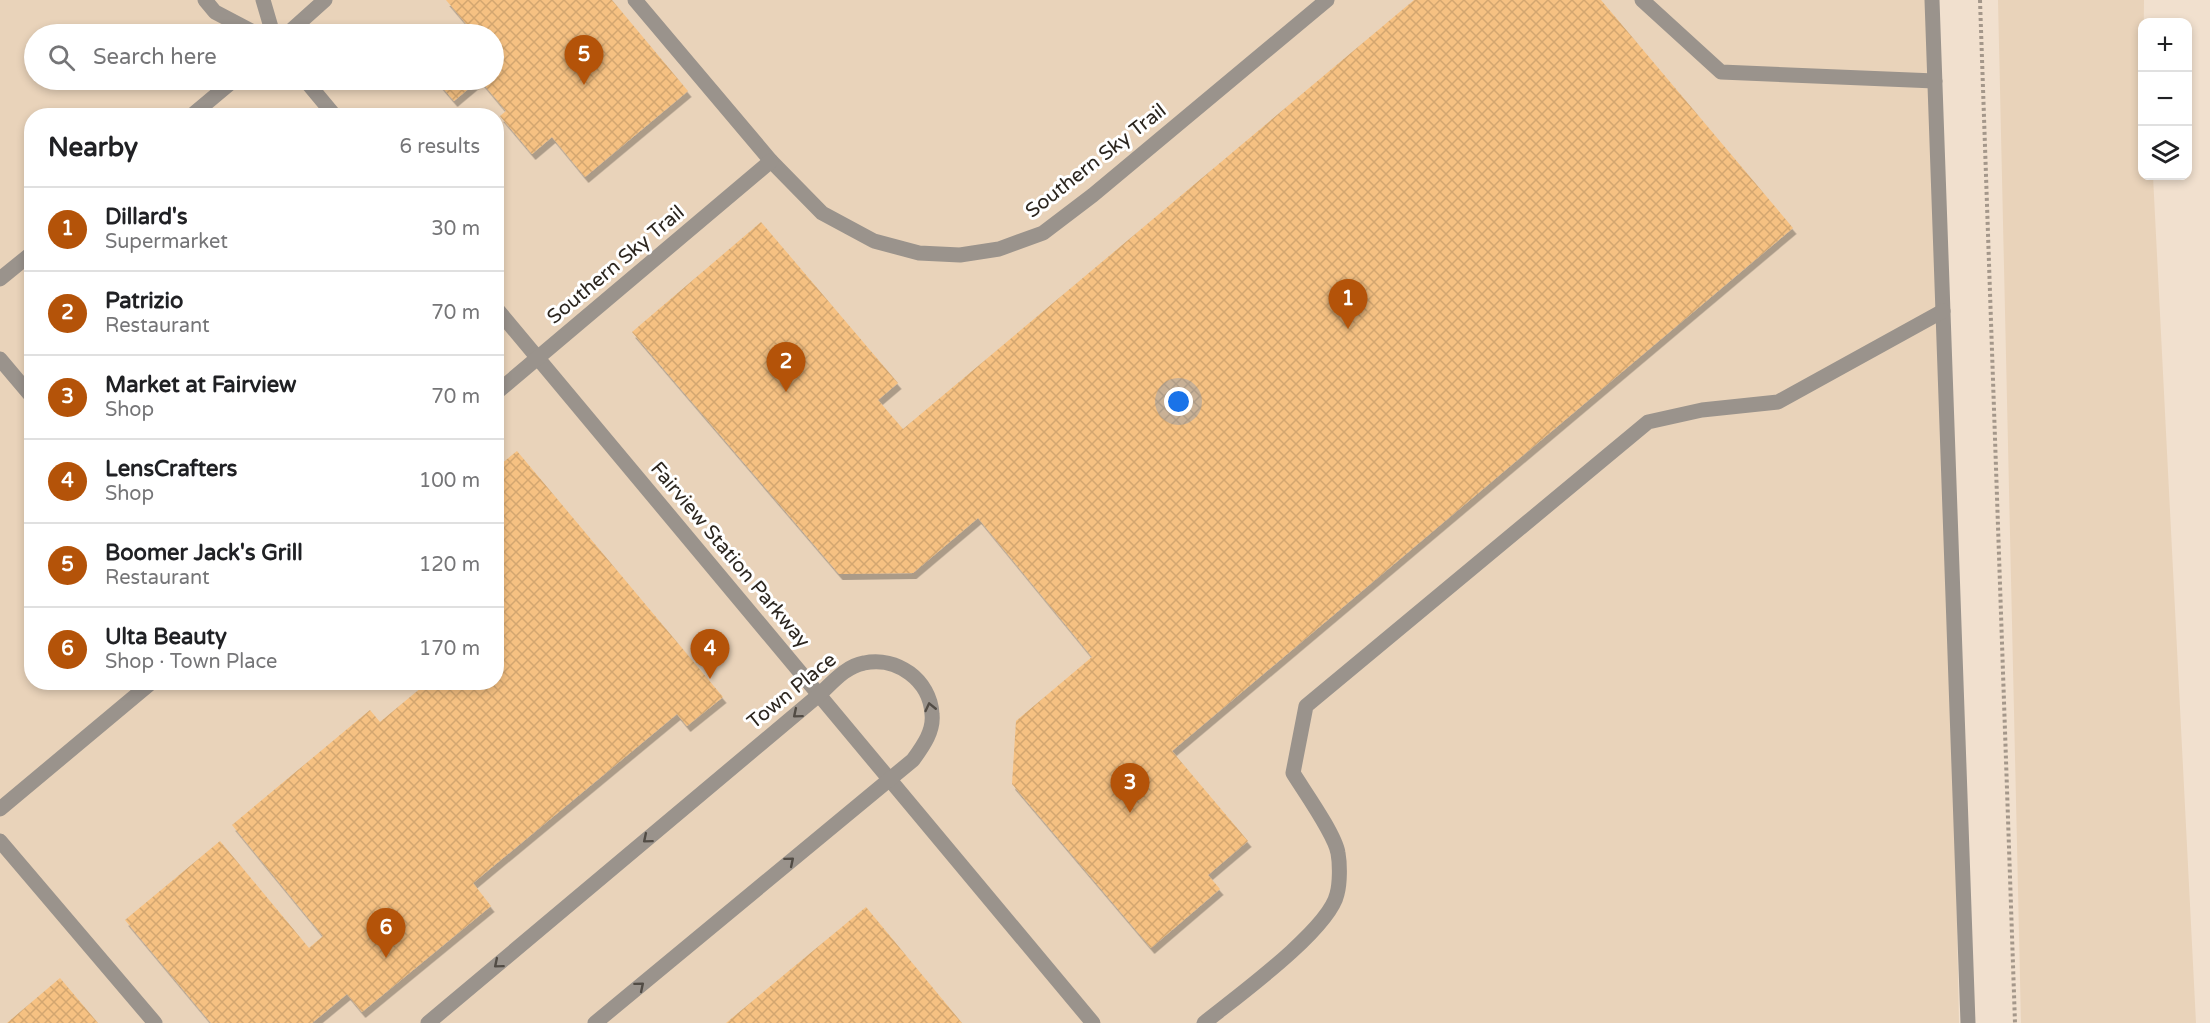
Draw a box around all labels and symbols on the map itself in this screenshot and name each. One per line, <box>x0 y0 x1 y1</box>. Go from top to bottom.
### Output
pin: 5 <box>564 36 604 85</box>
street label: Southern Sky Trail <box>1021 99 1171 223</box>
street label: Southern Sky Trail <box>543 201 689 329</box>
pin: 1 <box>1328 280 1368 329</box>
pin: 2 <box>766 342 806 392</box>
your location <box>1164 387 1193 416</box>
street label: Fairview Station Parkway <box>645 457 815 653</box>
pin: 4 <box>690 630 730 679</box>
street label: Town Place <box>743 648 841 734</box>
one-way arrow <box>924 702 937 712</box>
one-way arrow <box>793 706 804 717</box>
pin: 3 <box>1110 764 1150 813</box>
one-way arrow <box>643 832 654 843</box>
one-way arrow <box>783 857 794 868</box>
pin: 6 <box>366 908 406 958</box>
one-way arrow <box>494 957 505 968</box>
one-way arrow <box>633 982 644 993</box>

